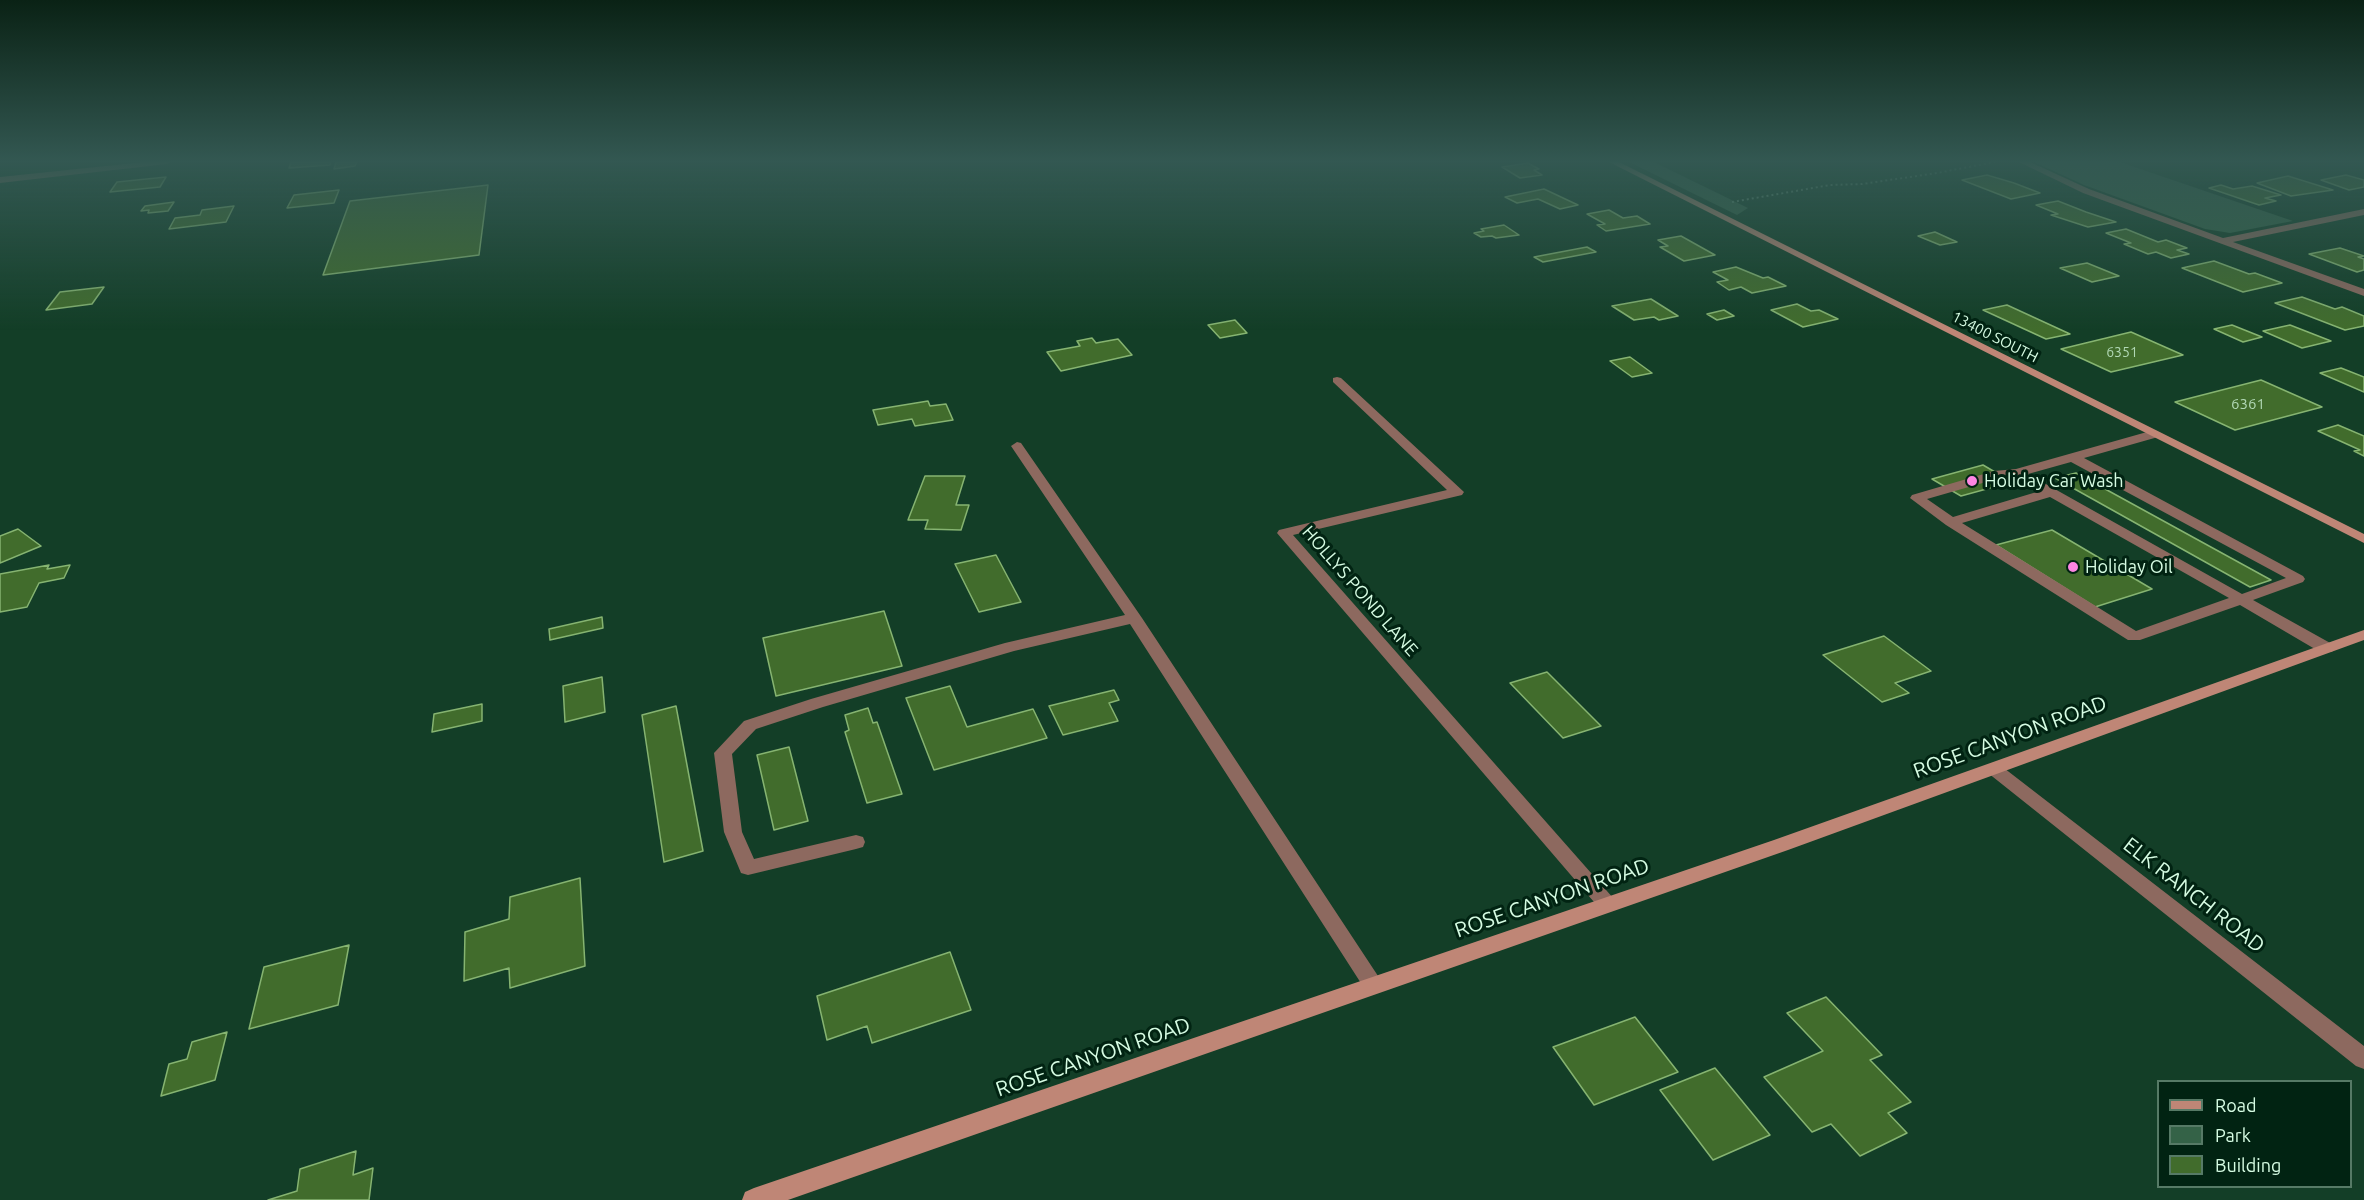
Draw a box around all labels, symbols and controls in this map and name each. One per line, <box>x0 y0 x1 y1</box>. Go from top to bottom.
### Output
street label: 13400 SOUTH <box>1949 308 2041 366</box>
house number: 6351 <box>2106 344 2138 360</box>
house number: 6361 <box>2231 395 2265 413</box>
place label: Holiday Car Wash <box>1984 470 2124 492</box>
marker: Holiday Car Wash <box>1965 474 1979 488</box>
street label: HOLLYS POND LANE <box>1297 521 1423 661</box>
place label: Holiday Oil <box>2085 556 2173 578</box>
marker: Holiday Oil <box>2066 560 2080 574</box>
street label: ROSE CANYON ROAD <box>1910 690 2110 784</box>
street label: ELK RANCH ROAD <box>2118 832 2270 958</box>
street label: ROSE CANYON ROAD <box>1451 853 1653 943</box>
street label: ROSE CANYON ROAD <box>992 1012 1194 1102</box>
legend <box>2157 1080 2352 1188</box>
text: Road <box>2215 1095 2257 1115</box>
text: Park <box>2215 1125 2251 1145</box>
text: Building <box>2215 1155 2281 1175</box>

